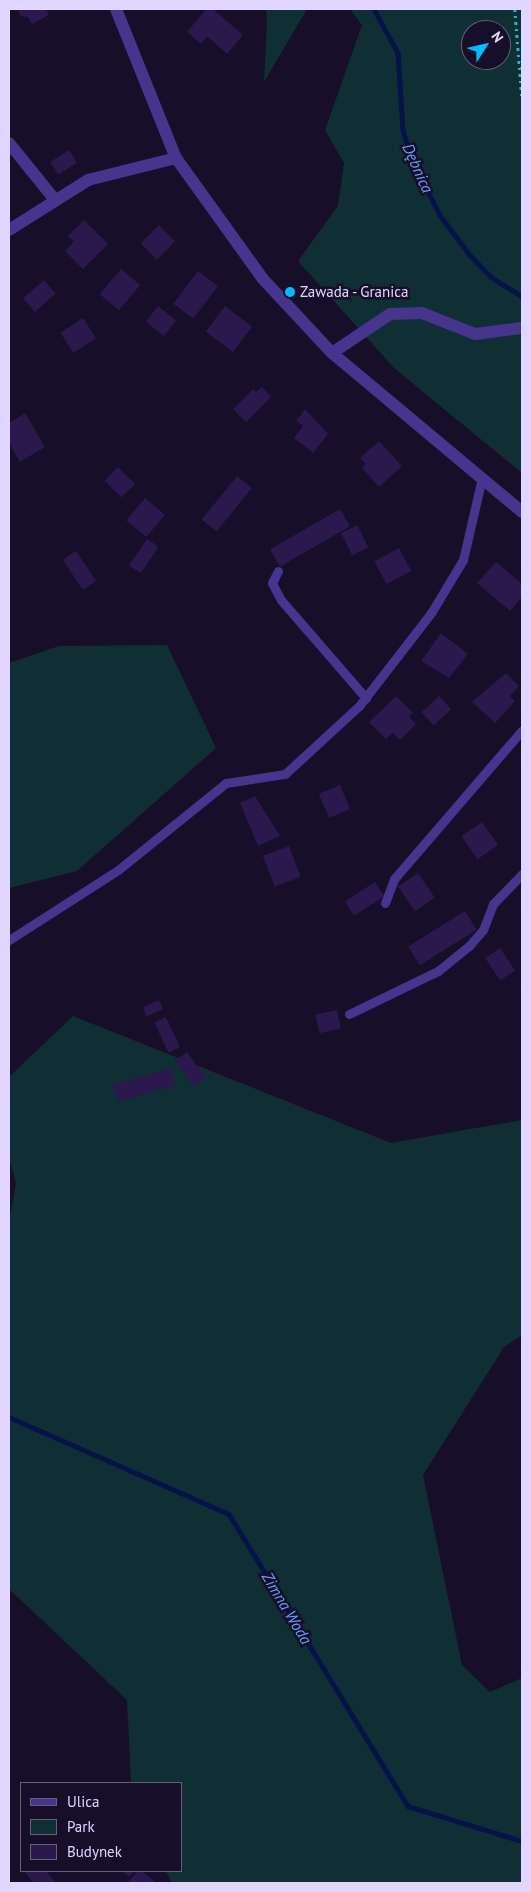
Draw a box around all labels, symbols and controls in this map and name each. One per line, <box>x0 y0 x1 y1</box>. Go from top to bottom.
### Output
north arrow <box>461 20 511 70</box>
text: N <box>487 28 507 46</box>
water label: Dębnica <box>399 140 437 196</box>
place label: Zawada - Granica <box>300 283 411 301</box>
marker: Zawada - Granica <box>284 286 296 298</box>
water label: Zimna Woda <box>258 1568 316 1648</box>
legend <box>20 1782 182 1872</box>
text: Ulica <box>67 1792 99 1811</box>
text: Park <box>67 1817 95 1836</box>
text: Budynek <box>67 1842 122 1861</box>

